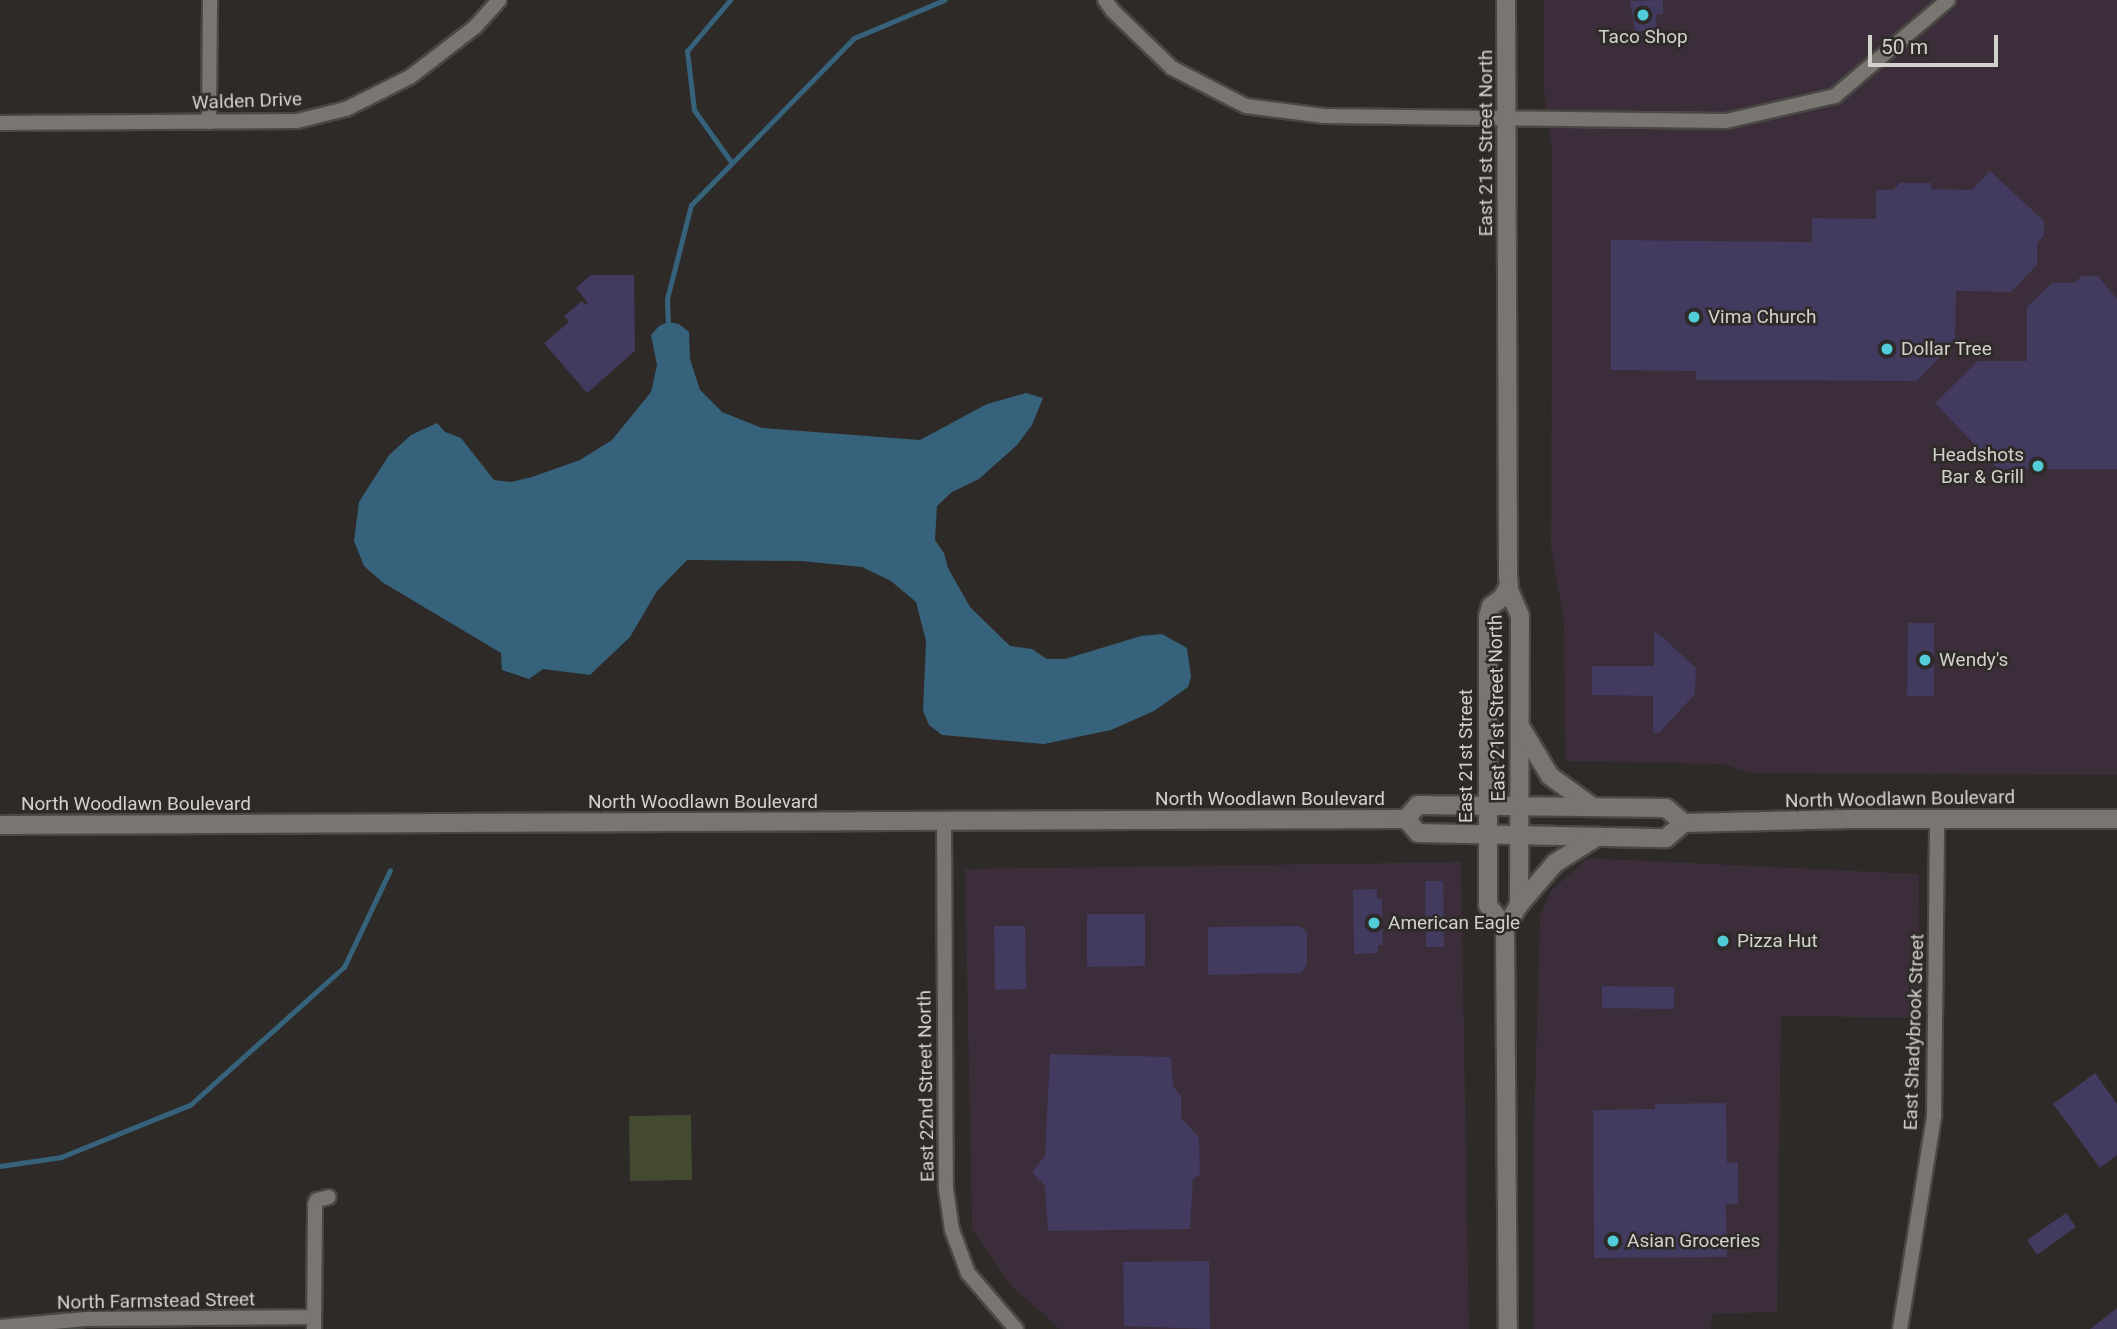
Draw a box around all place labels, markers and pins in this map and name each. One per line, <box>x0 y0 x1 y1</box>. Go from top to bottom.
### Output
marker: Taco Shop <box>1635 7 1651 23</box>
place label: Taco Shop <box>1598 26 1688 48</box>
place label: Vima Church <box>1708 306 1816 328</box>
marker: Vima Church <box>1686 309 1702 325</box>
place label: Dollar Tree <box>1901 338 1992 360</box>
marker: Dollar Tree <box>1879 341 1895 357</box>
place label: Headshots Bar & Grill <box>1932 444 2024 488</box>
marker: Headshots Bar & Grill <box>2030 458 2046 474</box>
place label: Wendy's <box>1939 649 2008 671</box>
marker: Wendy's <box>1917 652 1933 668</box>
place label: American Eagle <box>1388 912 1520 934</box>
marker: American Eagle <box>1366 915 1382 931</box>
place label: Pizza Hut <box>1737 930 1818 952</box>
marker: Pizza Hut <box>1715 933 1731 949</box>
place label: Asian Groceries <box>1627 1230 1760 1252</box>
marker: Asian Groceries <box>1605 1233 1621 1249</box>

